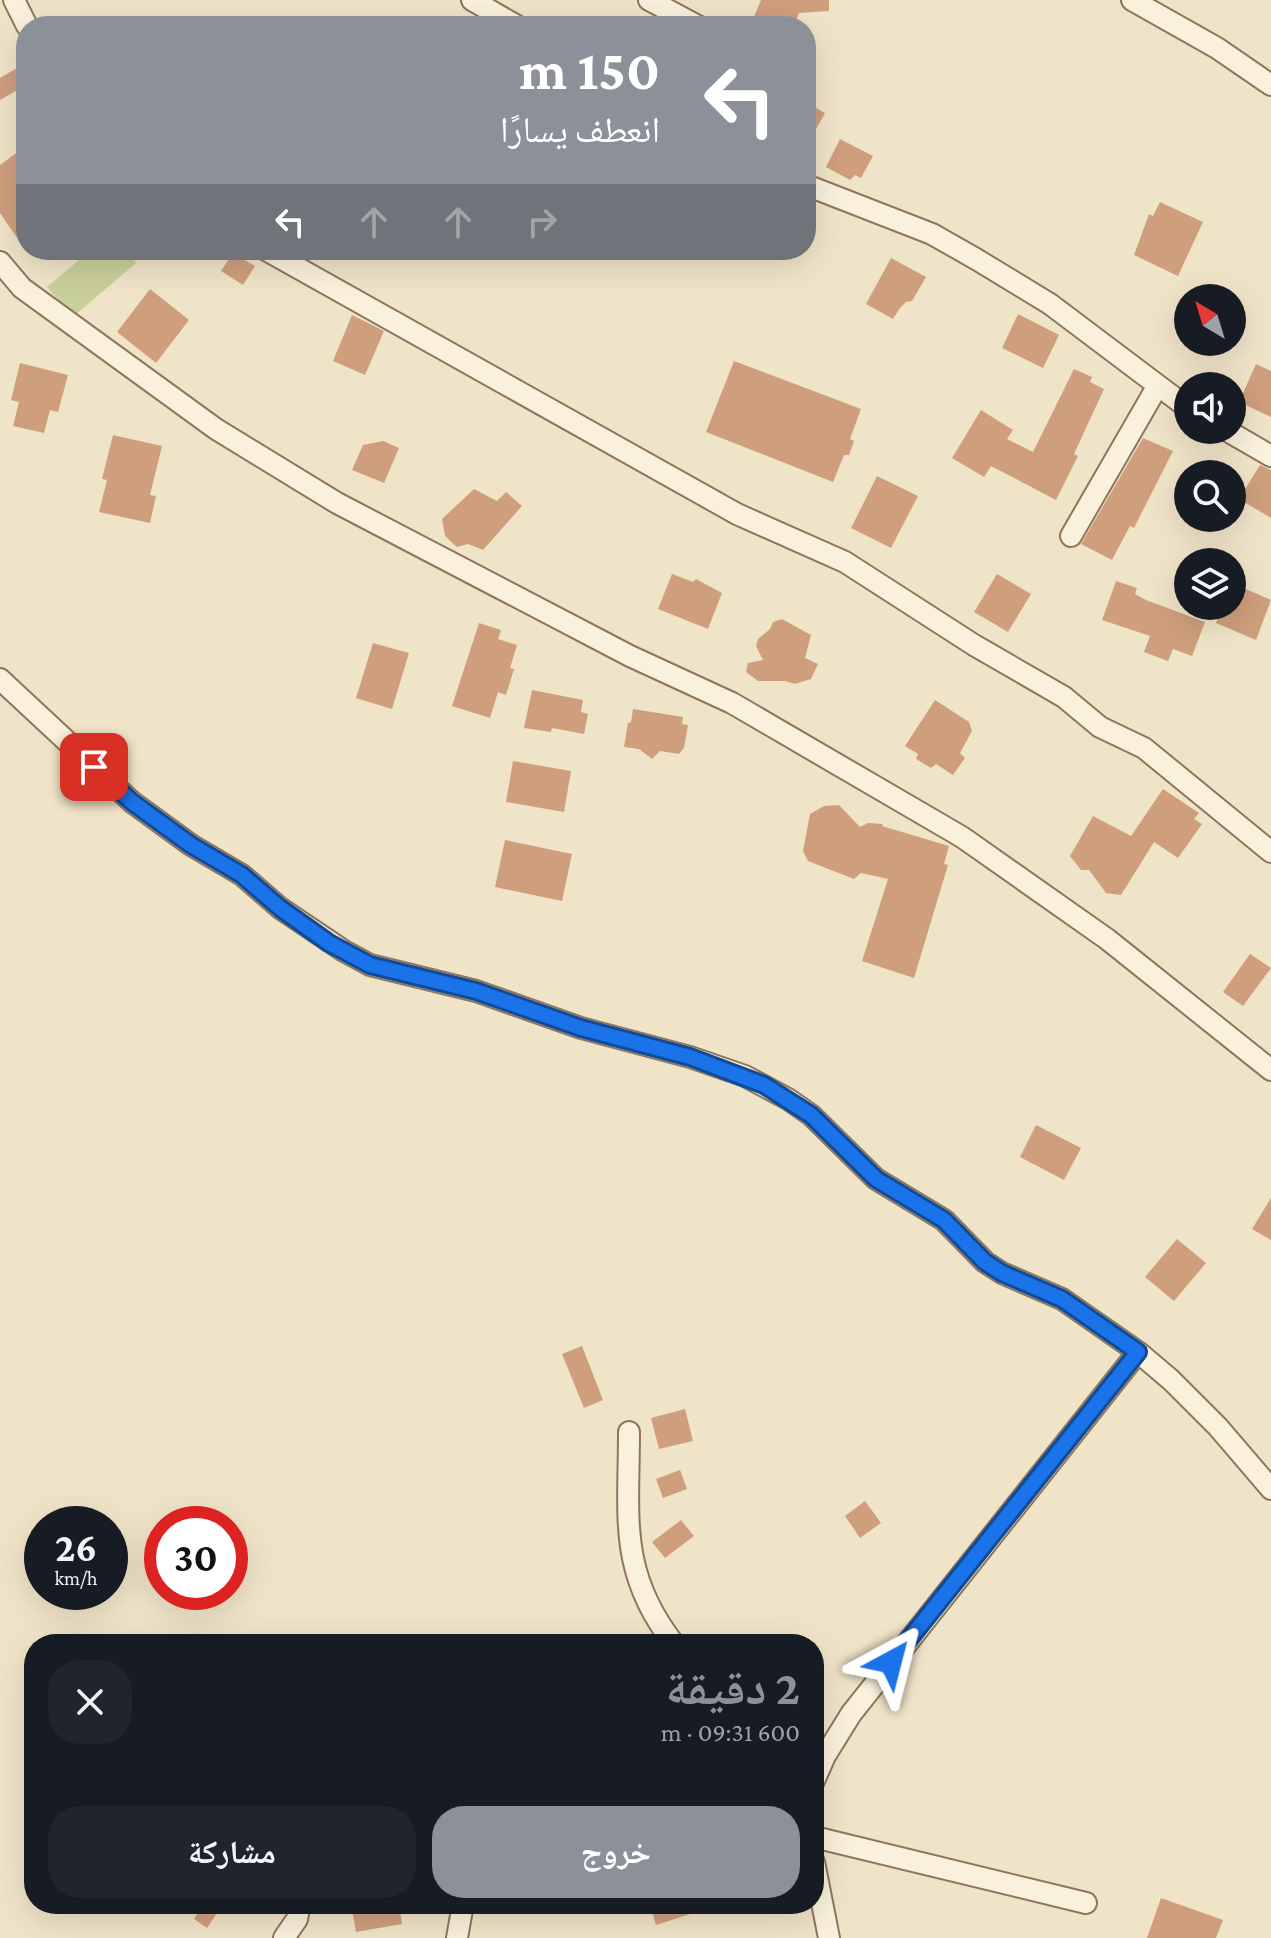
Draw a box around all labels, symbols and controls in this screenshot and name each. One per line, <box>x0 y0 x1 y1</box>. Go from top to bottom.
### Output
text: 150 m <box>519 39 660 101</box>
icon: left <box>688 48 792 152</box>
text: انعطف يسارًا <box>500 110 660 150</box>
icon: left <box>268 200 312 244</box>
icon: ahead <box>352 200 396 244</box>
icon: ahead <box>436 200 480 244</box>
icon: right <box>520 200 564 244</box>
north arrow <box>1174 284 1246 356</box>
map controls <box>1174 284 1246 620</box>
button: sound <box>1174 372 1246 444</box>
button: search <box>1174 460 1246 532</box>
button: layers <box>1174 548 1246 620</box>
pin <box>60 733 128 801</box>
icon: arrive <box>72 745 116 789</box>
speed limit sign: 30 <box>144 1506 248 1610</box>
text: 26 <box>55 1525 97 1570</box>
text: km/h <box>54 1567 98 1589</box>
position arrow <box>849 1620 933 1704</box>
button: close <box>48 1660 132 1744</box>
text: 2 دقيقة <box>665 1661 800 1714</box>
text: 600 m · 09:31 <box>661 1718 800 1747</box>
button: مشاركة <box>48 1806 416 1898</box>
button: خروج <box>432 1806 800 1898</box>

